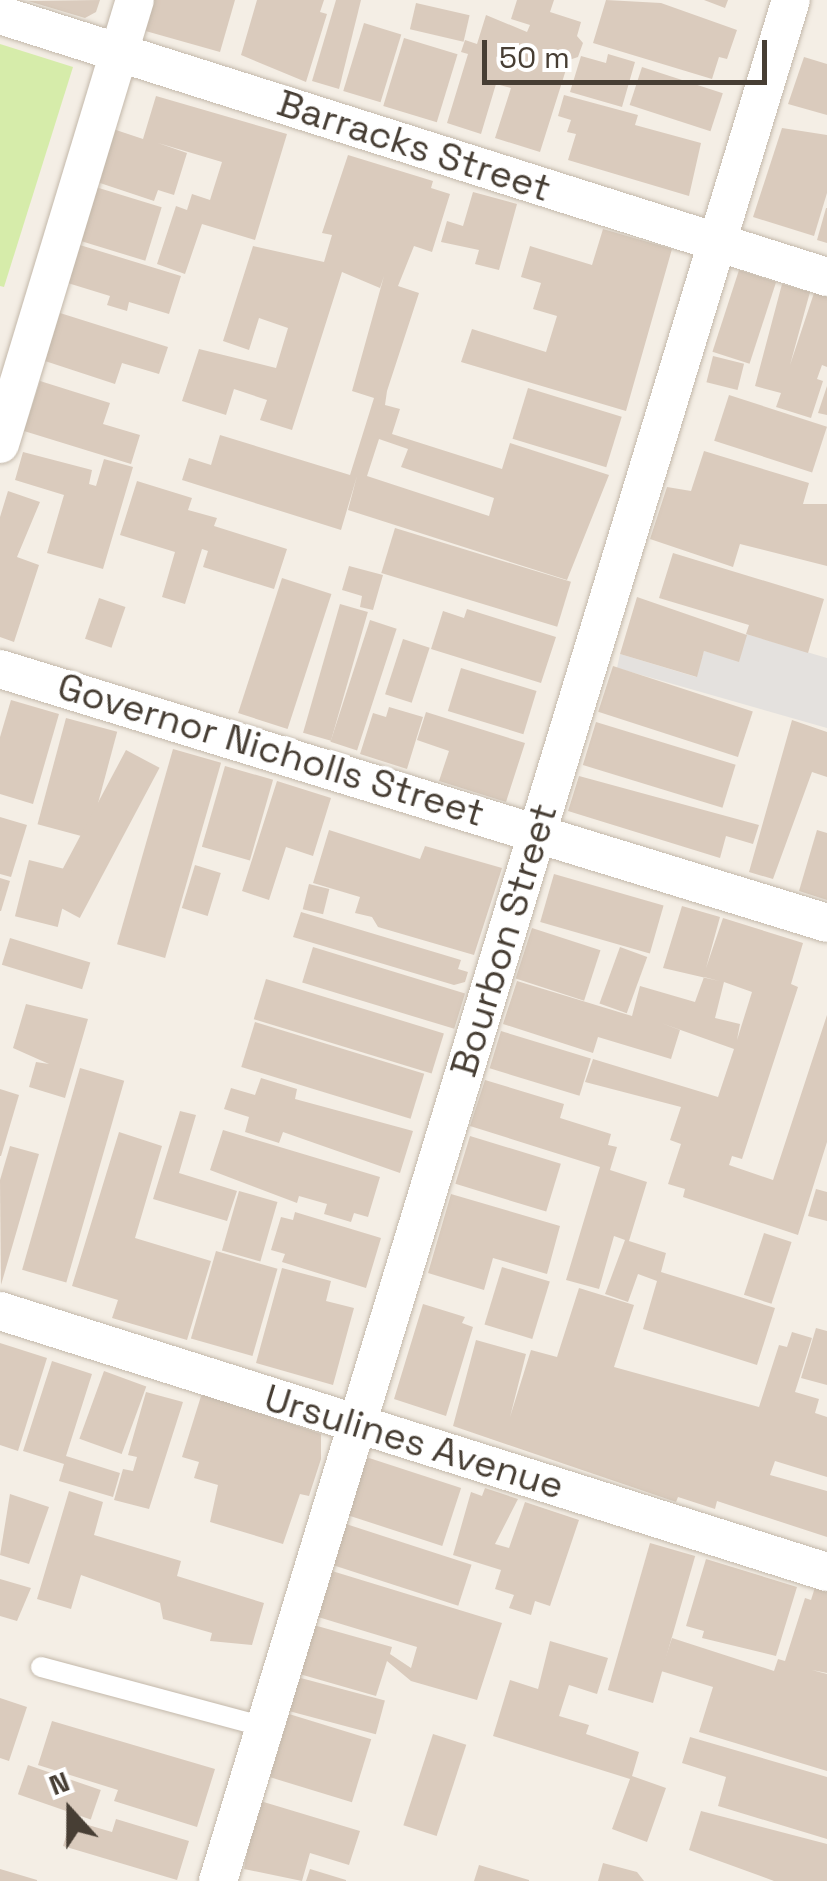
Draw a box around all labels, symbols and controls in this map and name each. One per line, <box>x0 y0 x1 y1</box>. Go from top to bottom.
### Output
scale bar <box>487 20 772 82</box>
text: 50 m <box>499 38 570 77</box>
street label: Barracks Street <box>271 80 557 212</box>
street label: Governor Nicholls Street <box>52 663 490 837</box>
street label: Bourbon Street <box>441 798 567 1082</box>
street label: Ursulines Avenue <box>259 1375 569 1509</box>
north arrow <box>20 1761 120 1861</box>
text: N <box>44 1763 74 1803</box>

